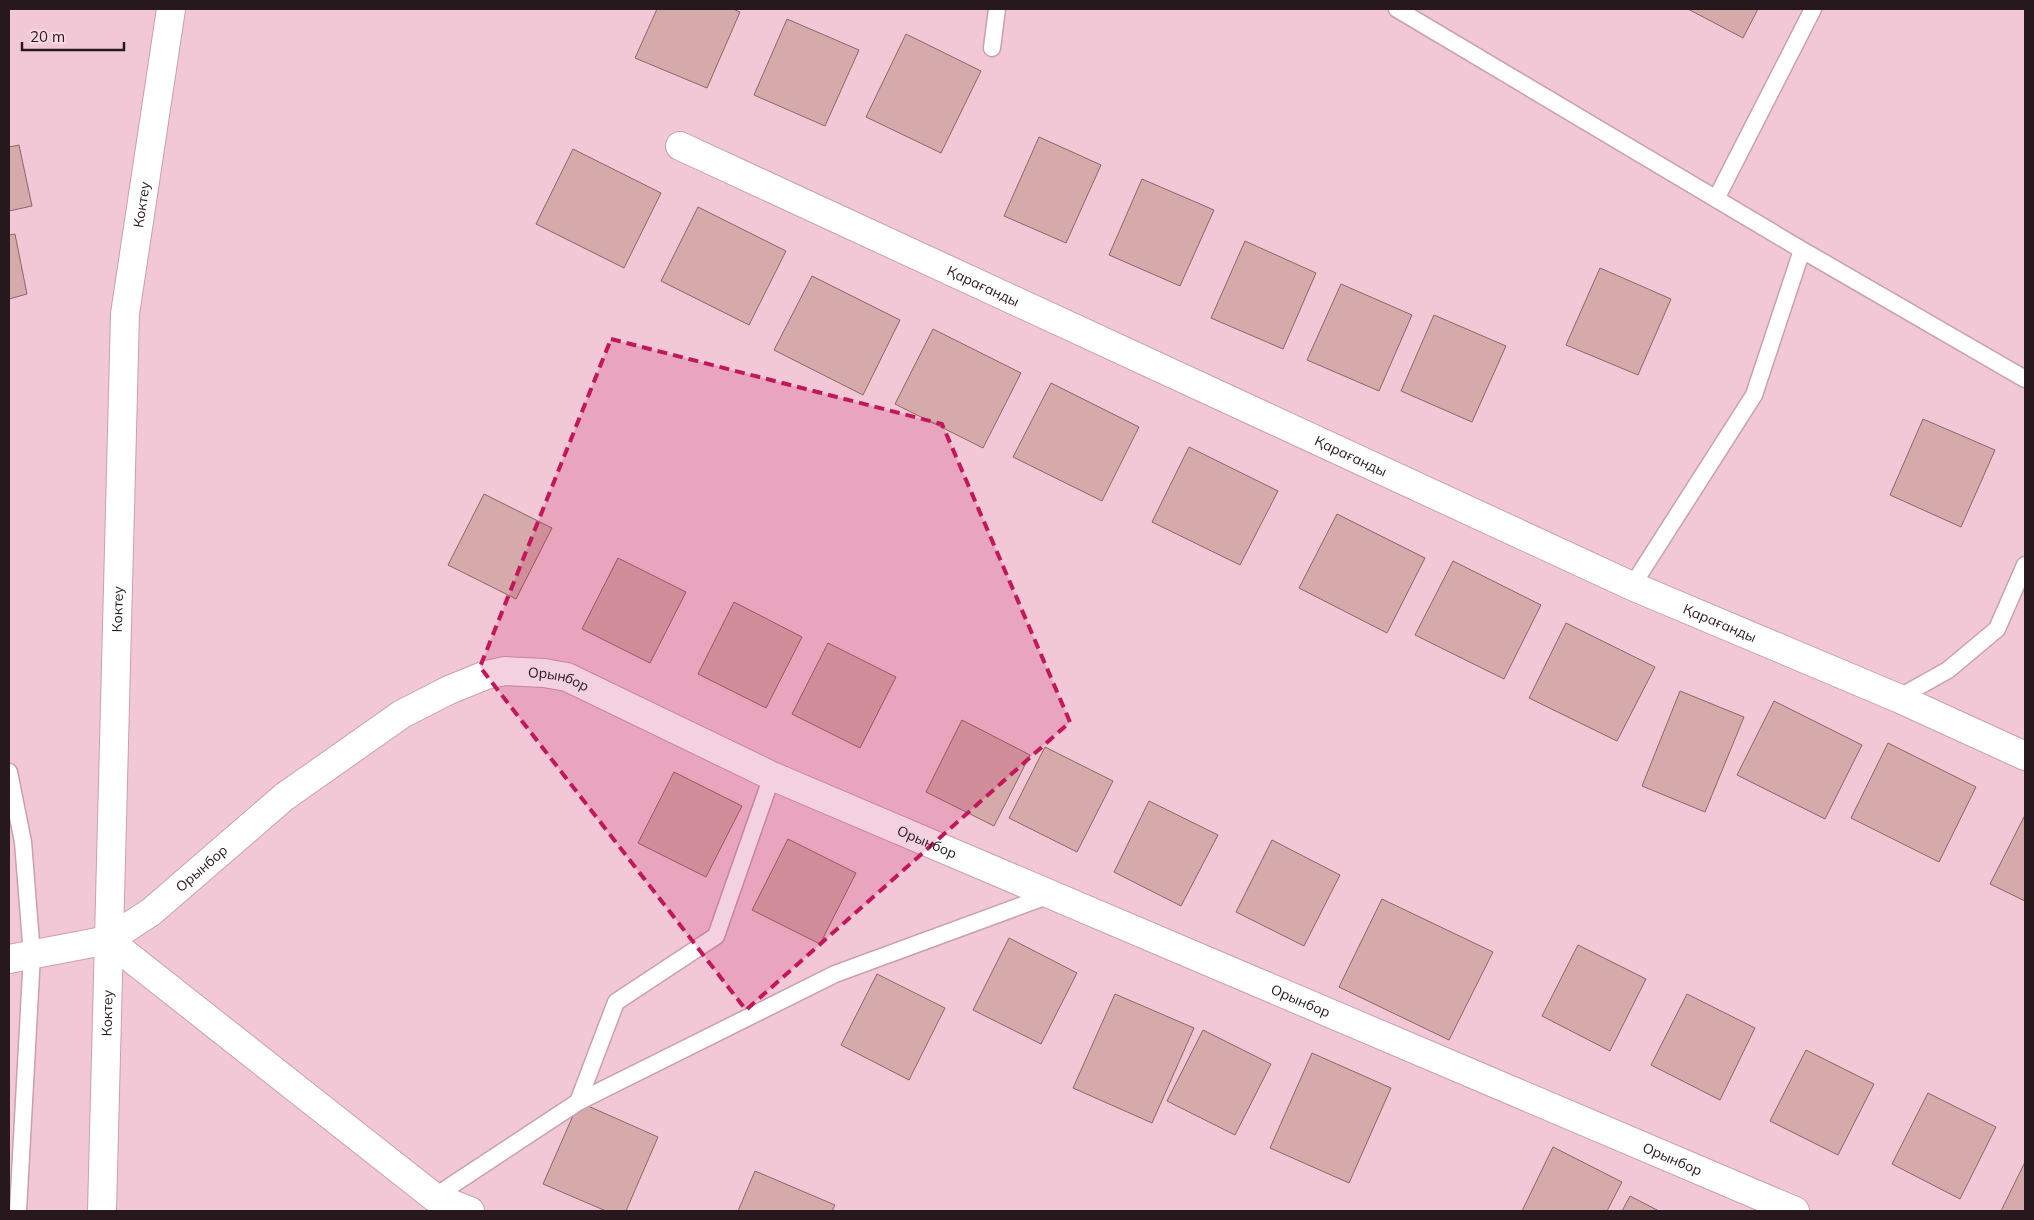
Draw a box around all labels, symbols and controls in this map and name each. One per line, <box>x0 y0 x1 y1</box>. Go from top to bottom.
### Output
scale bar <box>22 20 125 52</box>
text: 20 m <box>30 27 65 46</box>
street label: Коктеу <box>129 180 154 229</box>
street label: Қарағанды <box>944 262 1022 311</box>
street label: Қарағанды <box>1312 432 1390 480</box>
street label: Коктеу <box>108 585 127 633</box>
street label: Қарағанды <box>1681 600 1759 646</box>
street label: Орынбор <box>527 663 592 695</box>
street label: Орынбор <box>894 821 960 863</box>
street label: Орынбор <box>172 841 231 896</box>
street label: Орынбор <box>1268 980 1333 1021</box>
street label: Коктеу <box>97 989 117 1036</box>
street label: Орынбор <box>1640 1138 1705 1179</box>

